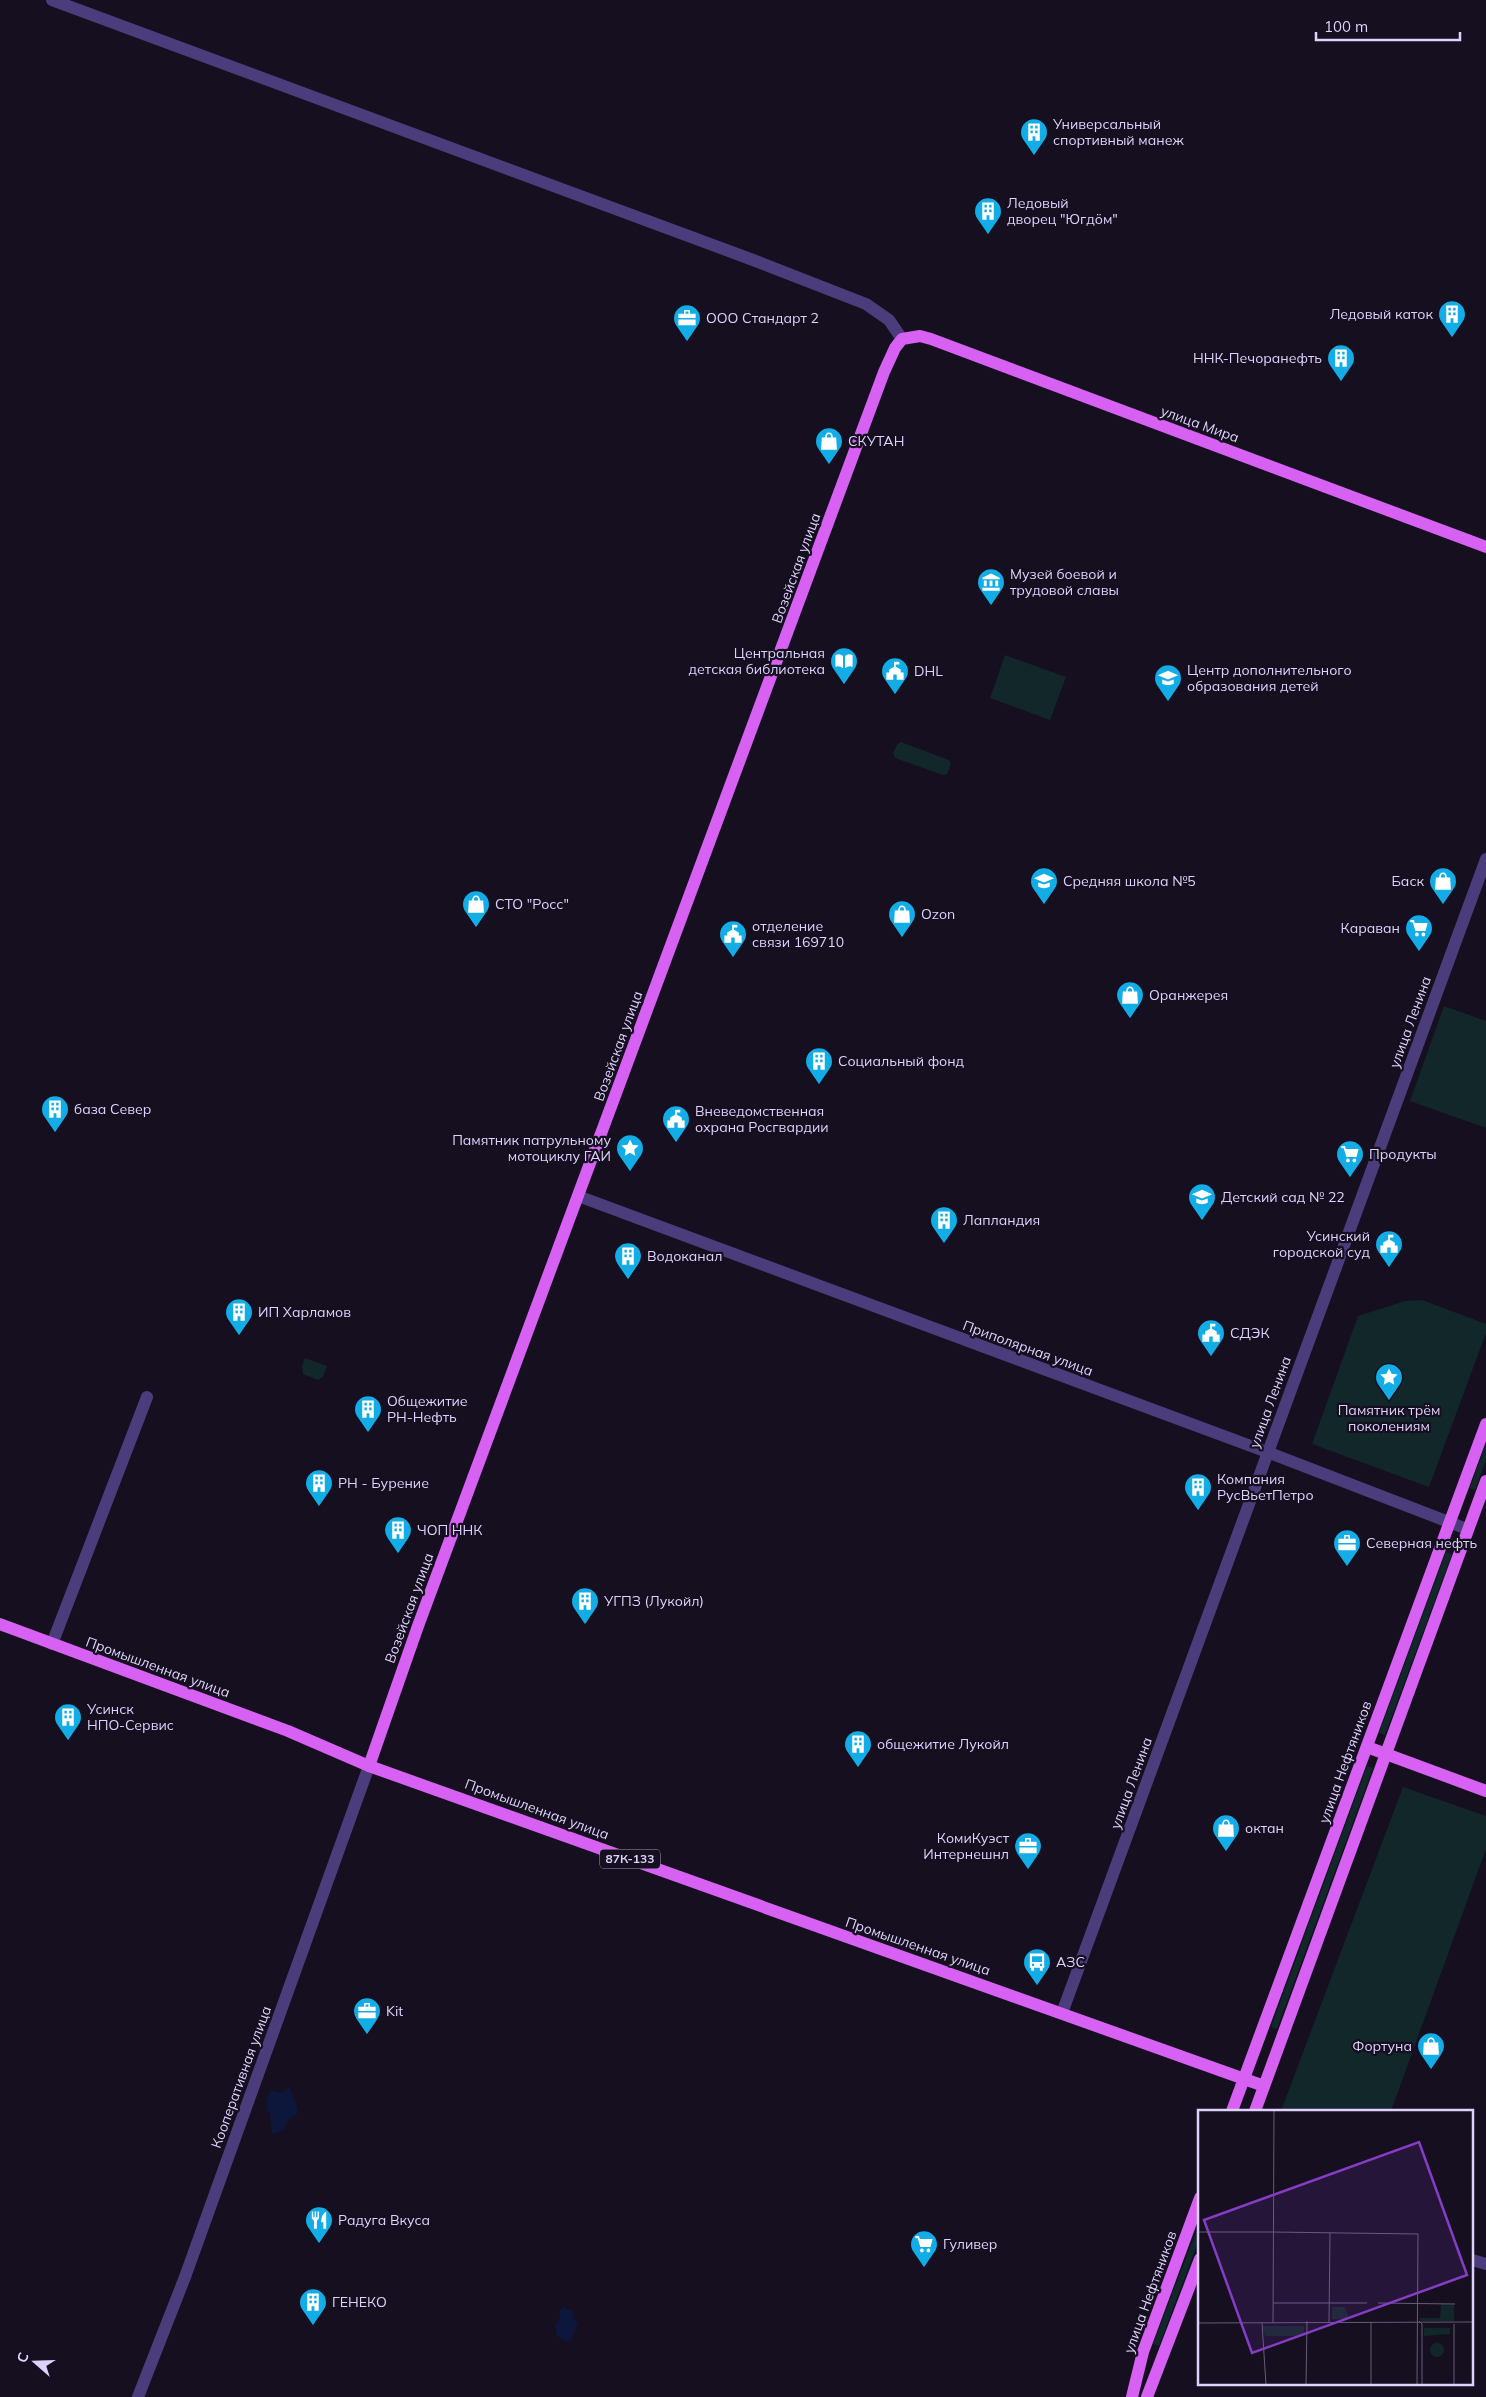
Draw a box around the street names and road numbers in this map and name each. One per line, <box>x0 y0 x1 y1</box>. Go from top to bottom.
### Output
street label: улица Мира <box>1158 402 1242 446</box>
street label: Возейская улица <box>768 510 824 626</box>
street label: улица Ленина <box>1385 974 1435 1070</box>
street label: Возейская улица <box>590 988 646 1104</box>
street label: Приполярная улица <box>960 1316 1096 1380</box>
street label: улица Ленина <box>1245 1354 1295 1450</box>
street label: Возейская улица <box>381 1550 437 1666</box>
street label: Промышленная улица <box>83 1633 233 1701</box>
street label: улица Нефтяников <box>1315 1698 1376 1826</box>
street label: улица Ленина <box>1106 1735 1156 1831</box>
street label: Промышленная улица <box>462 1775 612 1843</box>
road number: 87К-133 <box>600 1850 660 1868</box>
street label: Промышленная улица <box>843 1913 993 1979</box>
street label: Кооперативная улица <box>207 2003 275 2151</box>
street label: улица Нефтяников <box>1120 2228 1181 2356</box>

